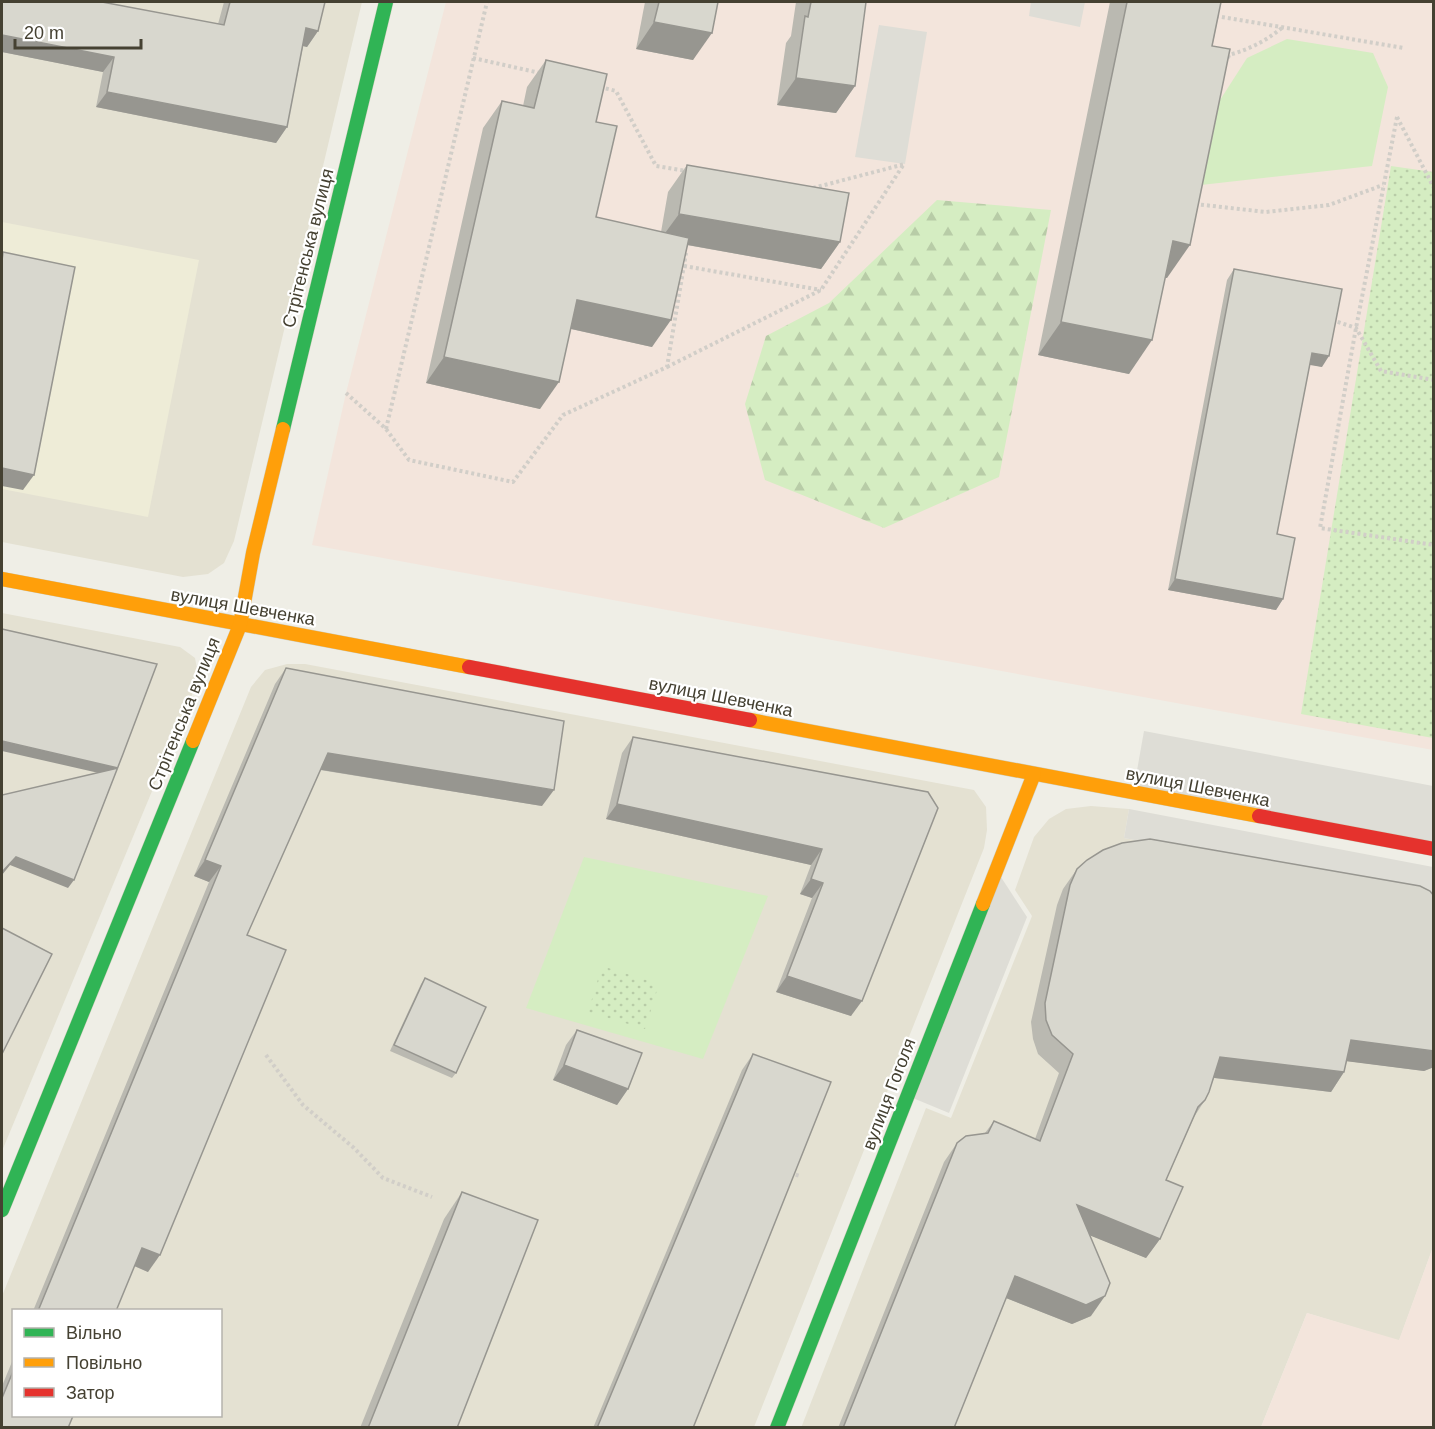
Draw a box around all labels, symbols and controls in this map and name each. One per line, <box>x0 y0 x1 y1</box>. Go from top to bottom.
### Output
scale bar <box>15 12 141 50</box>
text: 20 m <box>24 23 64 43</box>
street label: Стрітенська вулиця <box>279 166 337 330</box>
street label: вулиця Шевченка <box>169 584 318 630</box>
street label: Стрітенська вулиця <box>144 635 224 793</box>
street label: вулиця Шевченка <box>647 673 796 721</box>
street label: вулиця Шевченка <box>1124 763 1273 811</box>
street label: вулиця Гоголя <box>859 1035 919 1153</box>
legend <box>12 1309 222 1417</box>
text: Вільно <box>66 1323 122 1343</box>
text: Повільно <box>66 1353 142 1373</box>
text: Затор <box>66 1383 115 1403</box>

